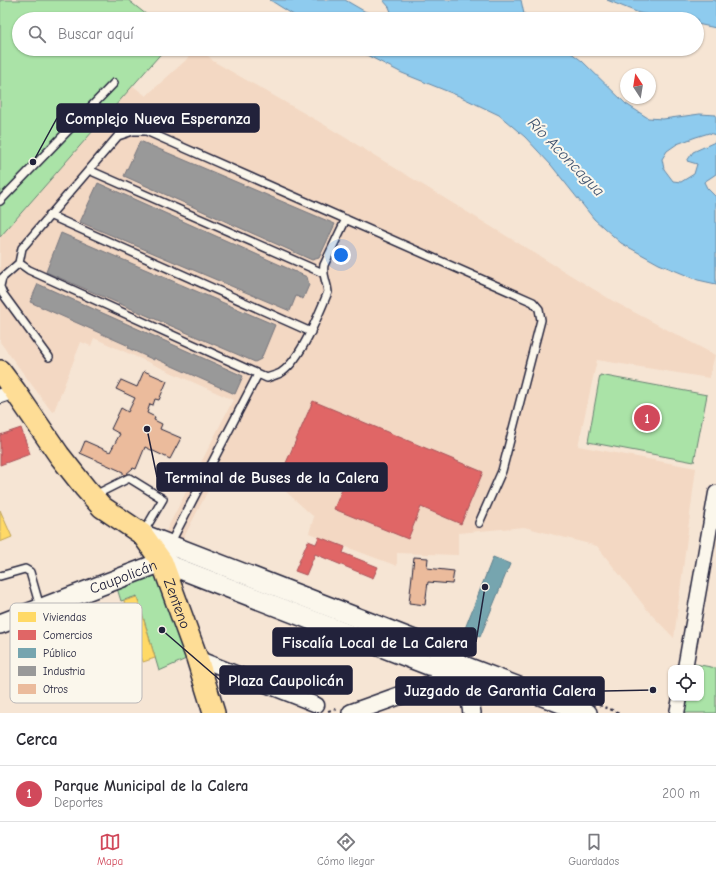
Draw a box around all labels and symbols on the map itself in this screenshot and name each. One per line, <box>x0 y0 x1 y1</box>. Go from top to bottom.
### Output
north arrow <box>620 68 656 104</box>
callout: Complejo Nueva Esperanza <box>57 104 259 132</box>
text: Complejo Nueva Esperanza <box>65 110 251 128</box>
water label: Río Aconcagua <box>524 114 608 200</box>
your location <box>331 245 351 265</box>
pin: 1 <box>634 403 660 433</box>
callout: Terminal de Buses de la Calera <box>157 463 387 491</box>
text: Terminal de Buses de la Calera <box>165 469 379 487</box>
street label: Caupolicán <box>87 556 159 598</box>
street label: Zenteno <box>160 576 195 631</box>
legend <box>10 603 142 703</box>
text: Viviendas <box>43 611 87 624</box>
callout: Fiscalía Local de La Calera <box>273 628 476 656</box>
text: Comercios <box>43 629 93 642</box>
text: Fiscalía Local de La Calera <box>282 634 468 652</box>
text: Público <box>43 647 77 660</box>
text: Industria <box>43 665 85 678</box>
callout: Plaza Caupolicán <box>220 666 352 694</box>
text: Plaza Caupolicán <box>228 672 344 690</box>
callout: Juzgado de Garantia Calera <box>396 677 604 705</box>
text: Juzgado de Garantia Calera <box>404 682 596 700</box>
text: Otros <box>43 683 68 696</box>

